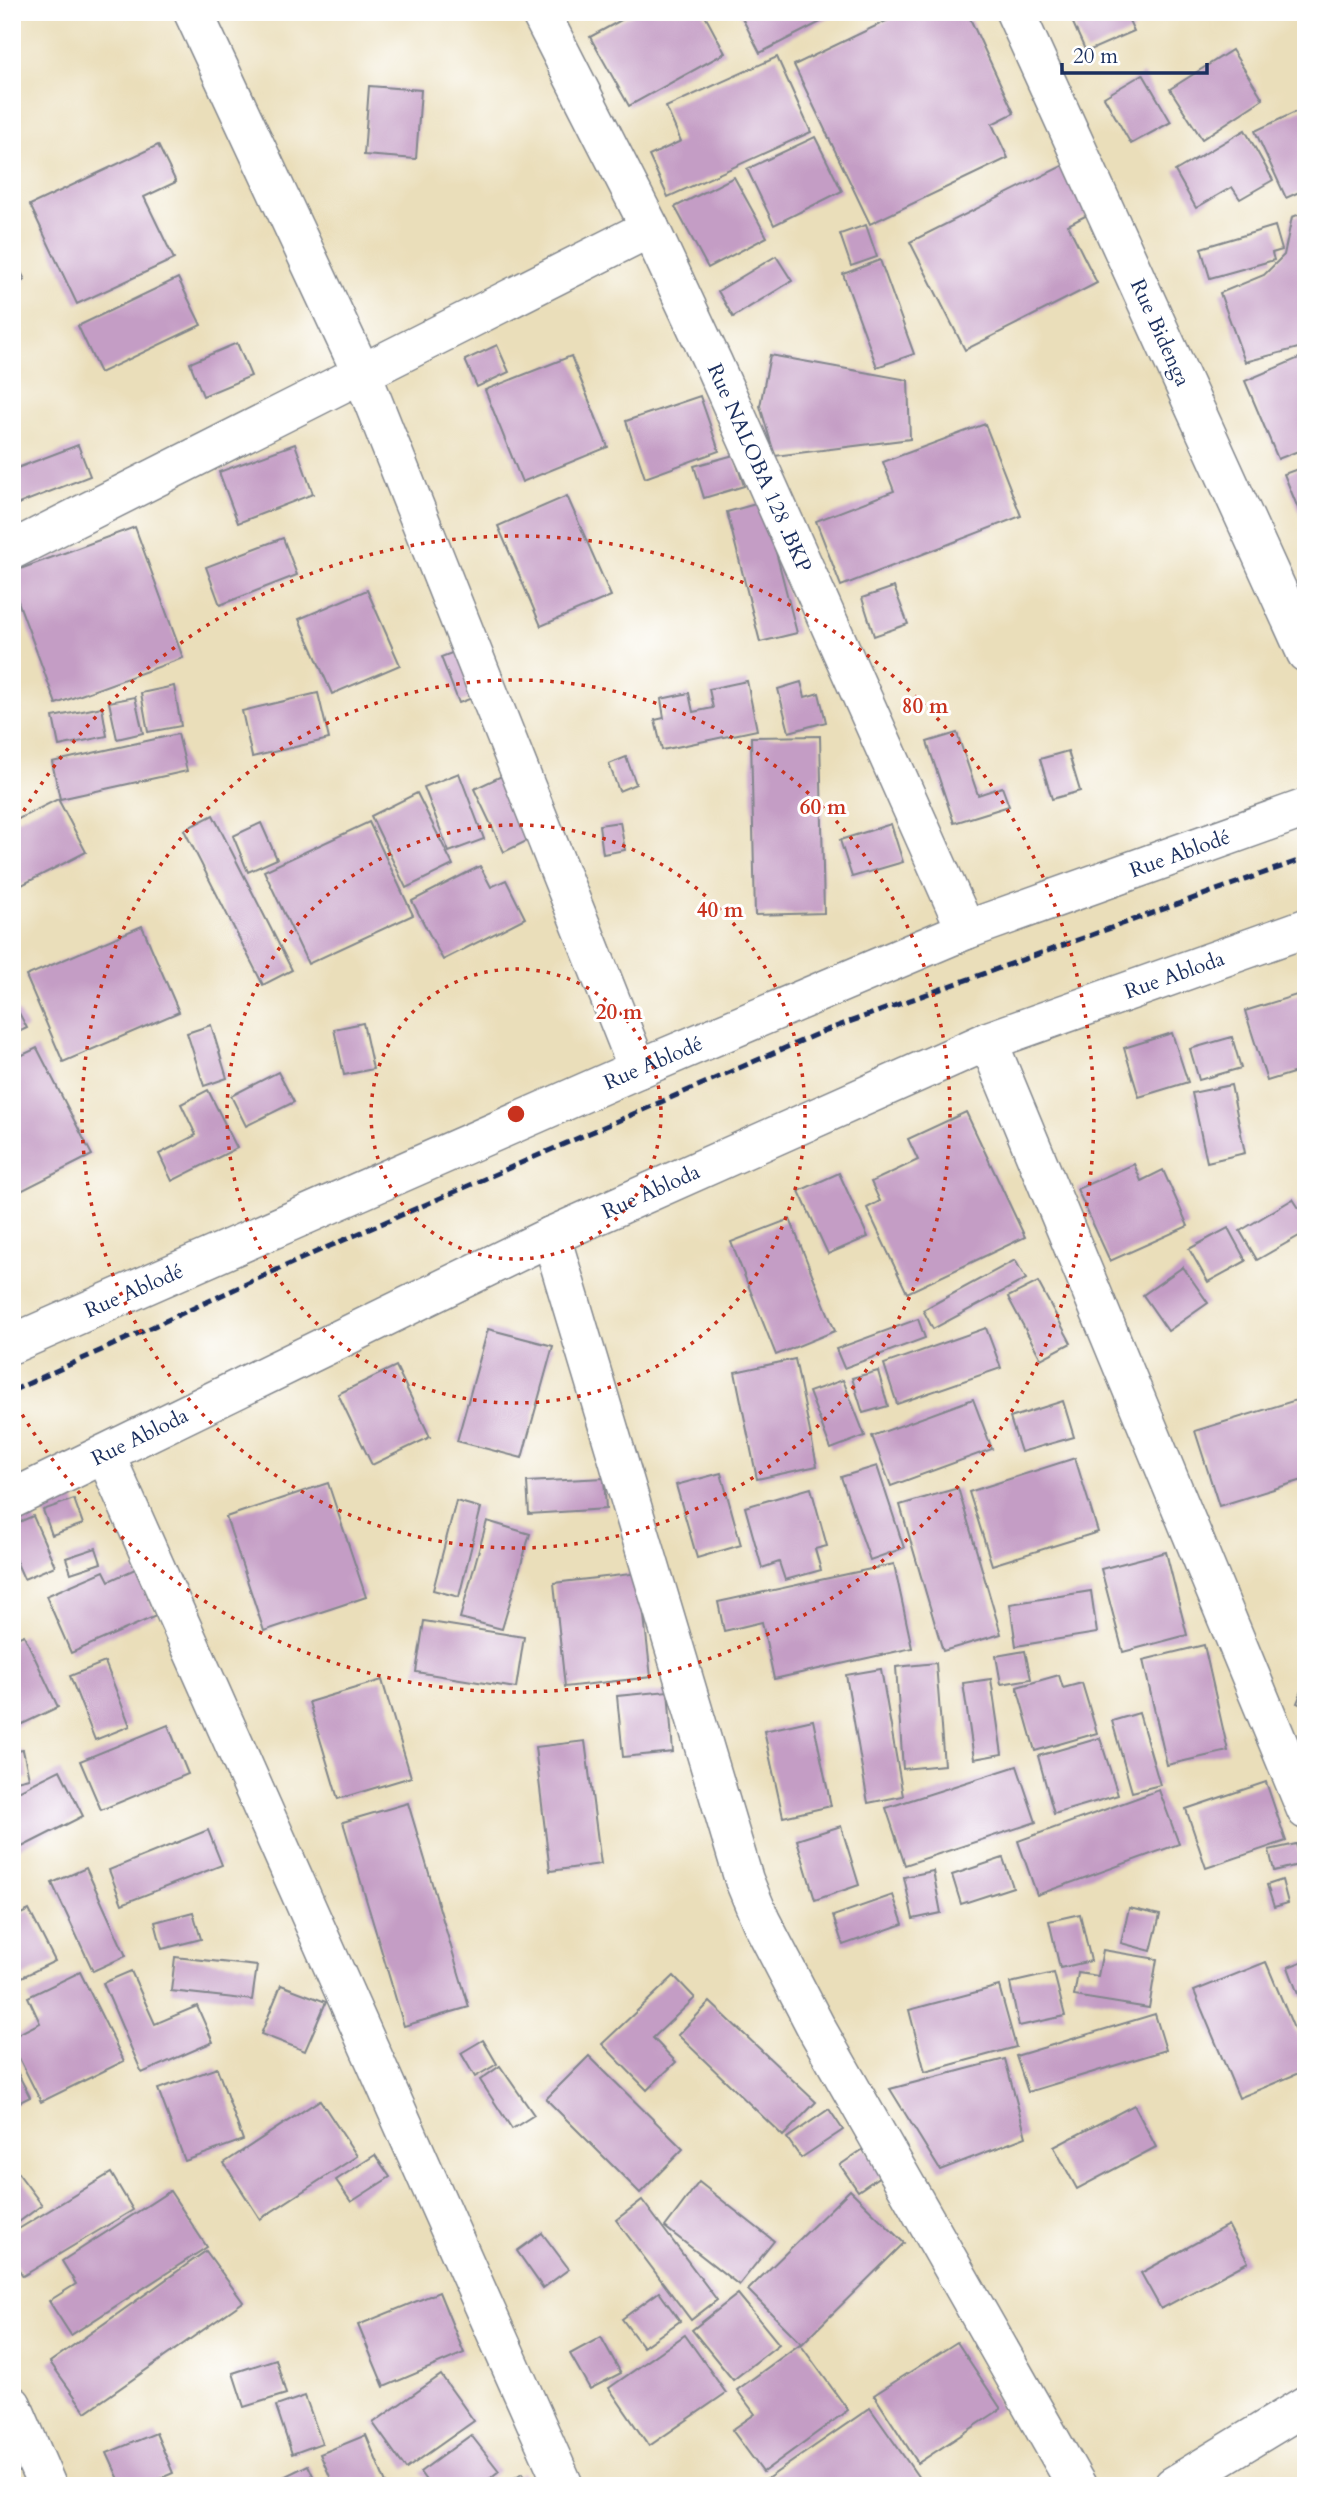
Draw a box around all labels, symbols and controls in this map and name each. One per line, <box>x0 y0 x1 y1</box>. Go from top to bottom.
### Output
scale bar <box>1062 32 1208 76</box>
text: 20 m <box>1073 42 1118 71</box>
street label: Rue Bidenga <box>1124 274 1197 391</box>
street label: Rue NALOBA 128 .BKP <box>701 359 819 577</box>
text: 80 m <box>902 692 949 721</box>
text: 60 m <box>800 793 847 822</box>
street label: Rue Ablodé <box>1125 822 1234 885</box>
text: 40 m <box>697 896 744 925</box>
street label: Rue Abloda <box>1120 944 1228 1006</box>
text: 20 m <box>596 998 643 1027</box>
street label: Rue Ablodé <box>599 1029 707 1097</box>
centre of rings <box>504 1102 528 1126</box>
street label: Rue Abloda <box>597 1157 704 1226</box>
street label: Rue Ablodé <box>80 1256 188 1325</box>
street label: Rue Abloda <box>86 1401 193 1473</box>

